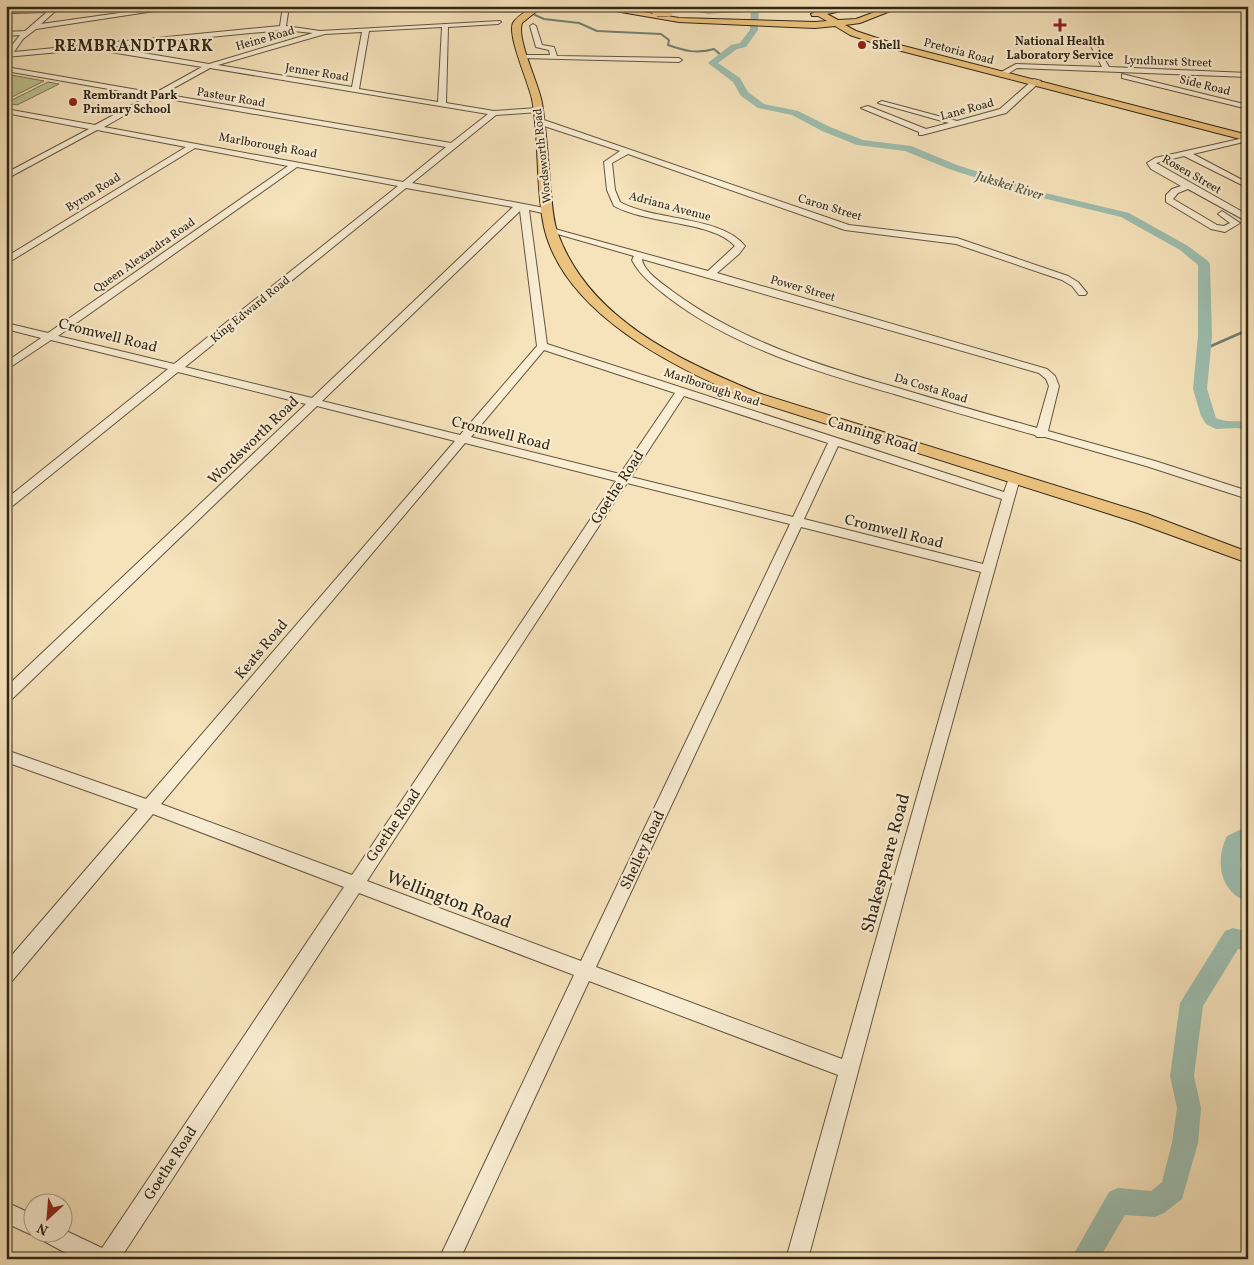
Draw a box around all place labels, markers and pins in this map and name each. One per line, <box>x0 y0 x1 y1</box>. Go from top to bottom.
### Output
marker: National Health Laboratory Service <box>1053 18 1067 32</box>
place label: National Health Laboratory Service <box>1007 34 1113 64</box>
place label: Shell <box>872 38 901 54</box>
marker: Shell <box>856 39 868 51</box>
place label: Rembrandt Park Primary School <box>83 88 178 118</box>
marker: Rembrandt Park Primary School <box>67 96 79 108</box>

